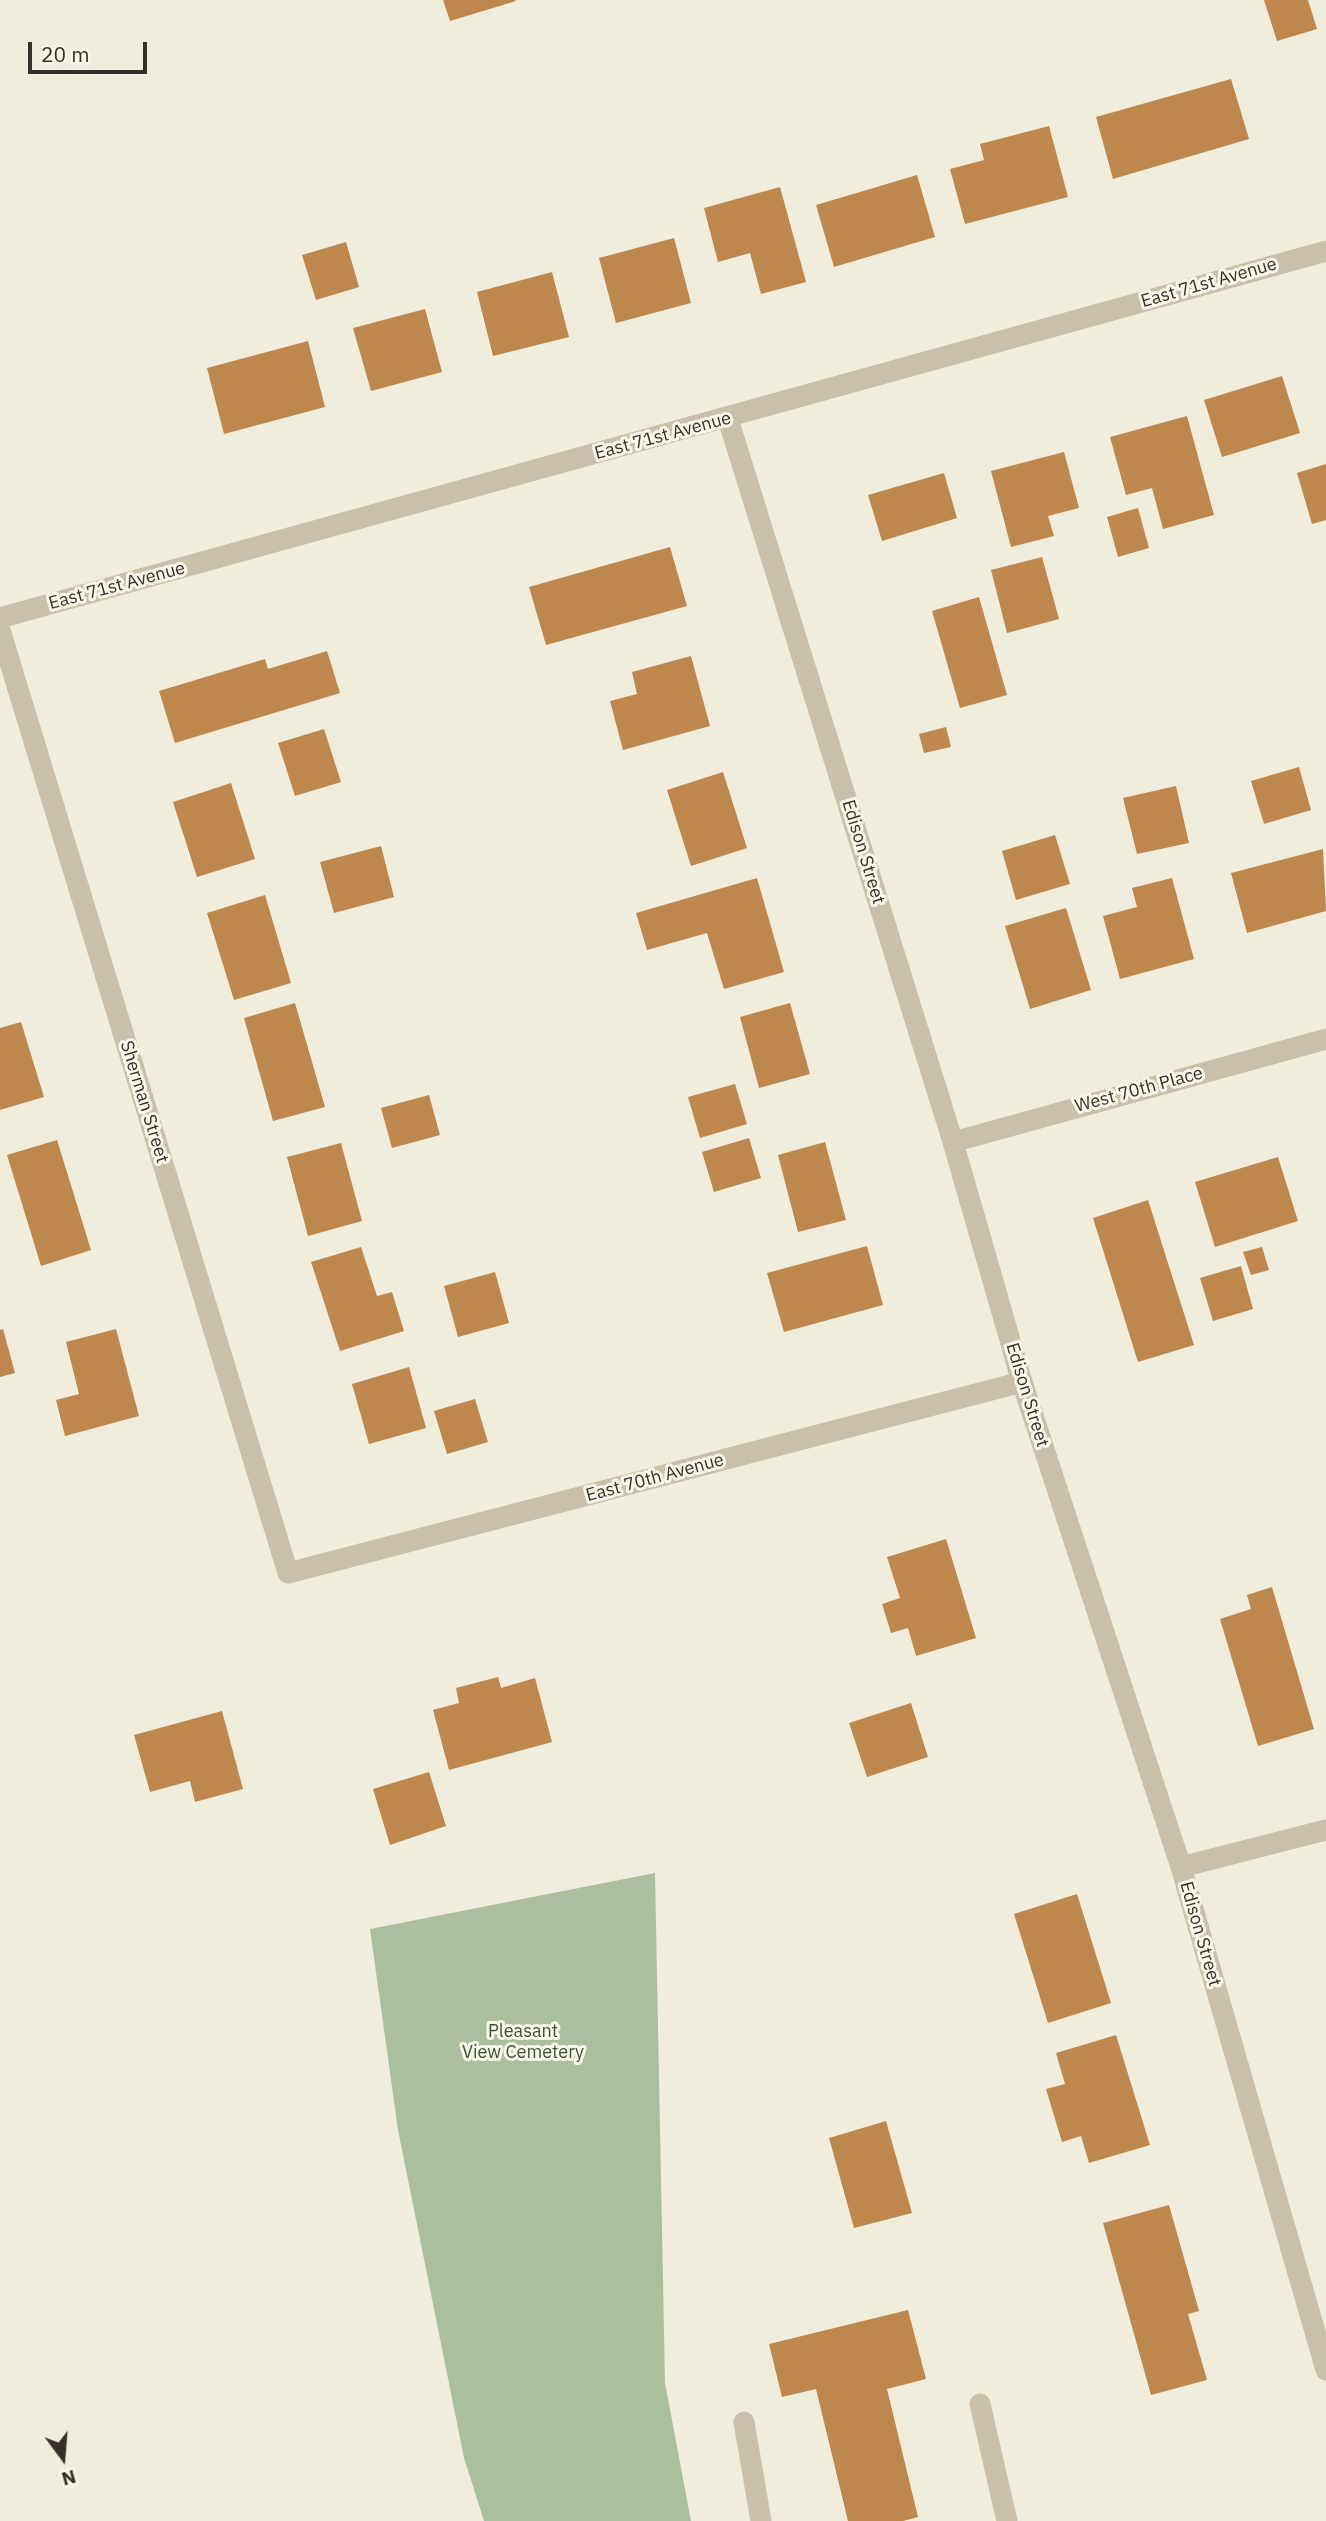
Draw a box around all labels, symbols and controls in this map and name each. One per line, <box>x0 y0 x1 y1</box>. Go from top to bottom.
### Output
scale bar <box>32 28 150 72</box>
text: 20 m <box>41 40 90 68</box>
street label: East 71st Avenue <box>1139 253 1279 313</box>
street label: East 71st Avenue <box>592 407 734 465</box>
street label: East 71st Avenue <box>46 557 188 615</box>
street label: Edison Street <box>837 797 889 907</box>
street label: Sherman Street <box>115 1038 173 1166</box>
street label: West 70th Place <box>1073 1063 1205 1117</box>
street label: Edison Street <box>1001 1340 1053 1450</box>
street label: East 70th Avenue <box>584 1449 726 1507</box>
street label: Edison Street <box>1175 1879 1225 1989</box>
park label: Pleasant View Cemetery <box>462 2021 584 2064</box>
north arrow <box>28 2423 98 2493</box>
text: N <box>59 2465 79 2492</box>

